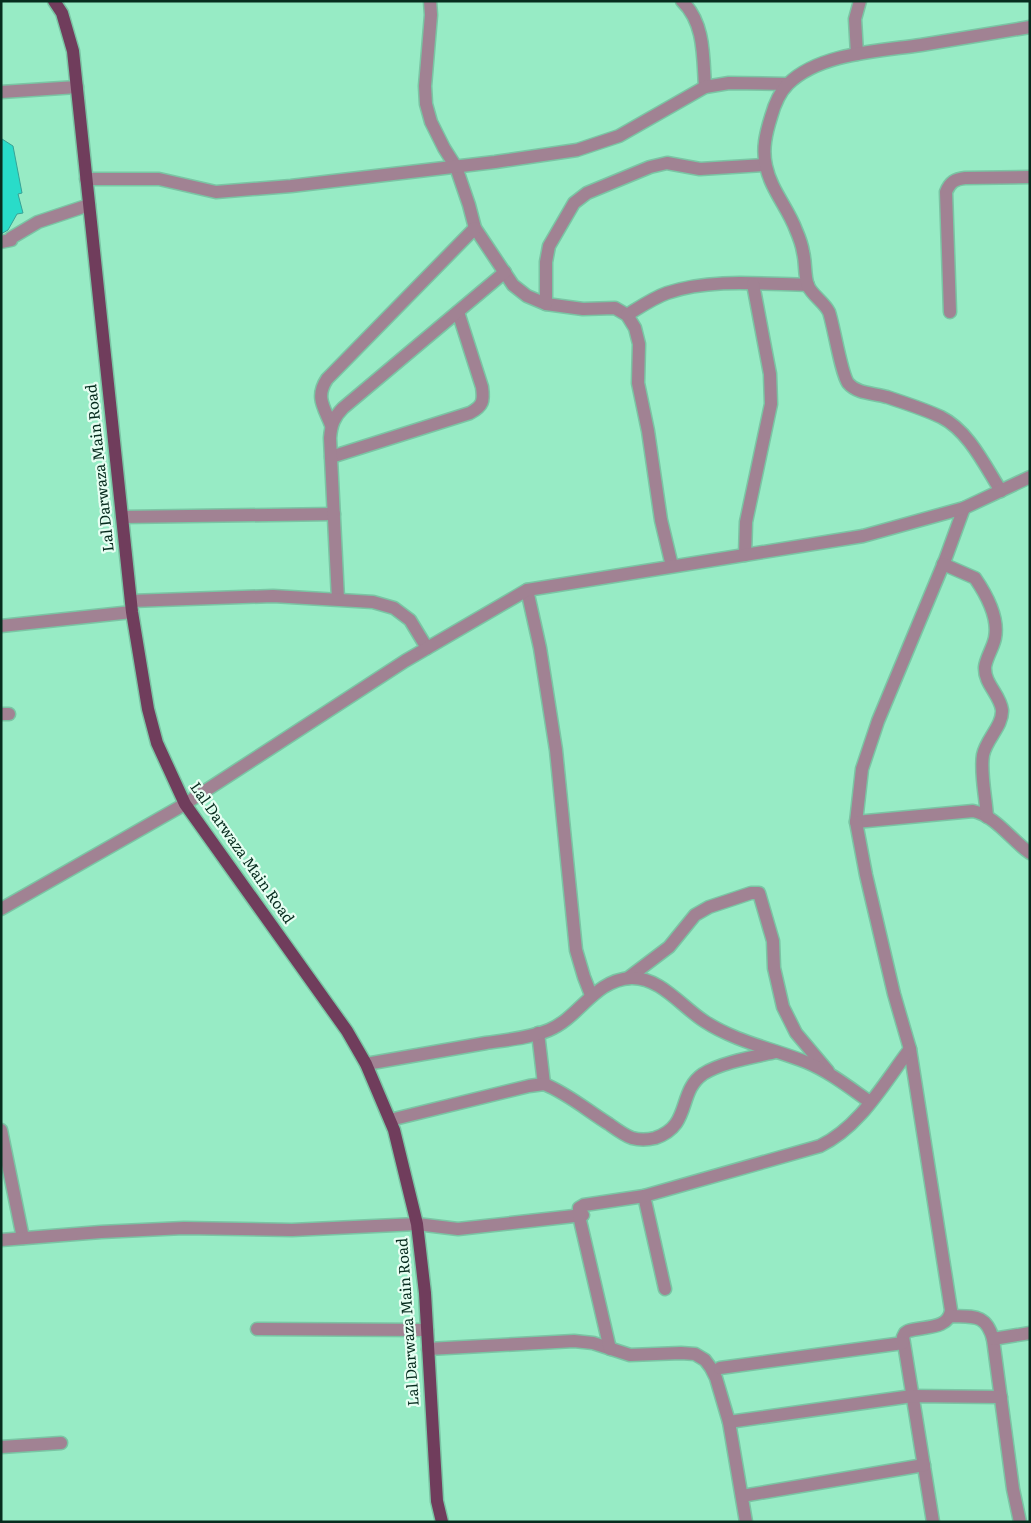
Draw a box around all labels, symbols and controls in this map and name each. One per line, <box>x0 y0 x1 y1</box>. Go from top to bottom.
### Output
street label: Lal Darwaza Main Road <box>78 383 119 553</box>
street label: Lal Darwaza Main Road <box>185 777 301 928</box>
street label: Lal Darwaza Main Road <box>389 1237 424 1407</box>

